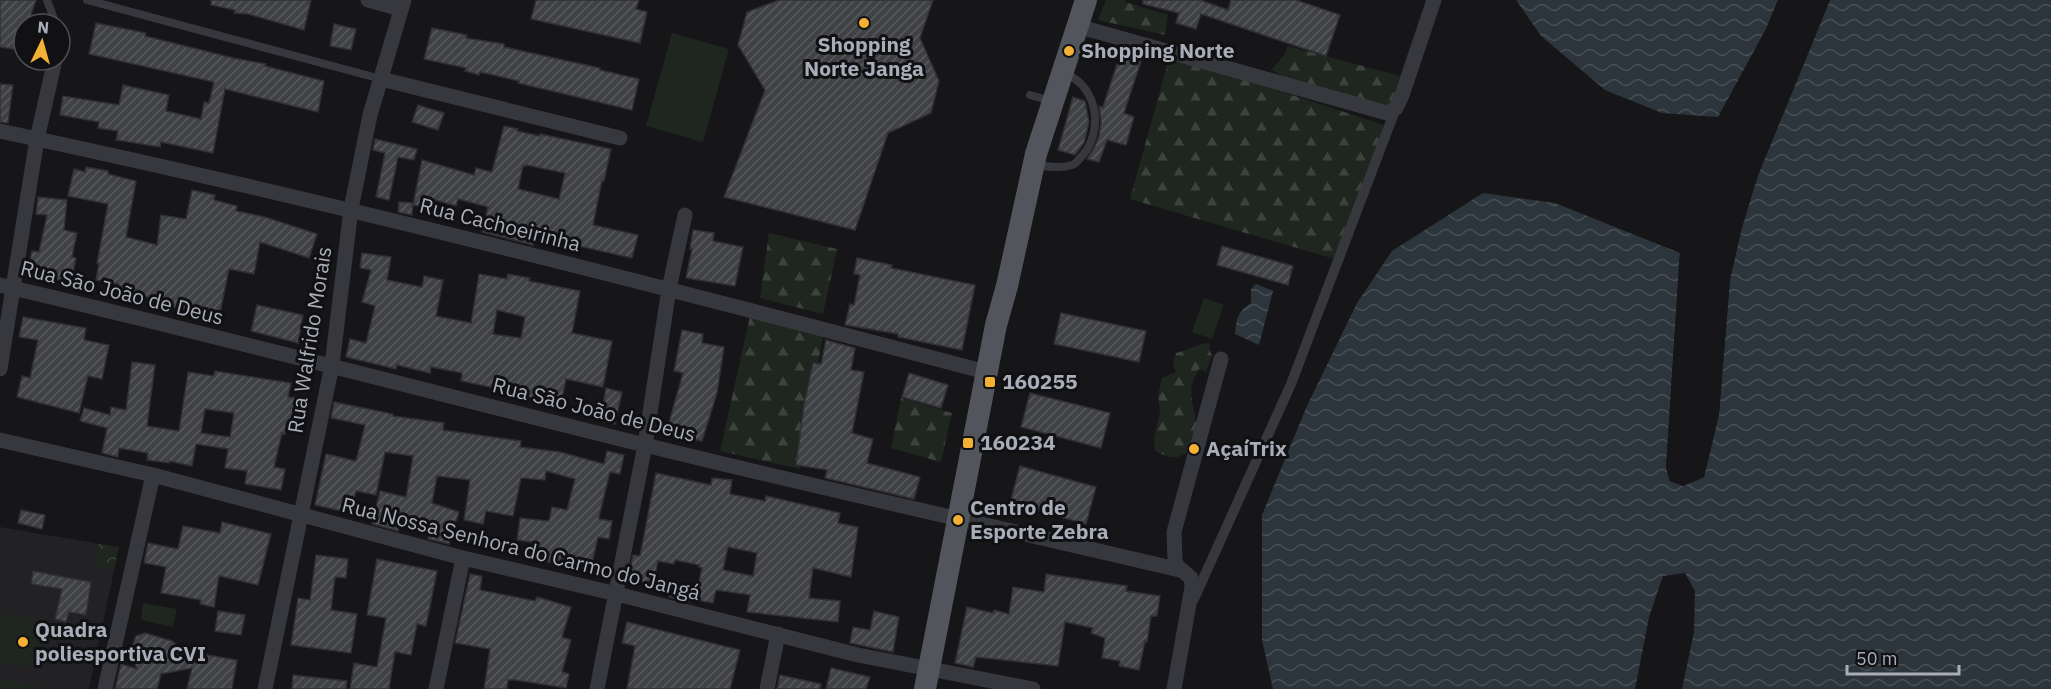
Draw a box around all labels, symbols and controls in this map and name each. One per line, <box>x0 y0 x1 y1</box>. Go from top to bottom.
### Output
north arrow <box>12 12 72 72</box>
marker: Shopping Norte Janga <box>857 16 871 30</box>
text: N <box>37 17 50 38</box>
place label: Shopping Norte Janga <box>804 30 924 82</box>
place label: Shopping Norte <box>1081 36 1235 64</box>
marker: Shopping Norte <box>1062 44 1076 58</box>
street label: Rua Cachoeirinha <box>417 191 584 258</box>
street label: Rua Walfrido Morais <box>280 244 338 435</box>
street label: Rua São João de Deus <box>18 253 227 331</box>
place label: 160255 <box>1002 367 1078 395</box>
street label: Rua São João de Deus <box>490 370 699 448</box>
marker: 160255 <box>983 375 997 389</box>
place label: 160234 <box>980 428 1056 456</box>
place label: AçaíTrix <box>1206 434 1287 462</box>
marker: 160234 <box>961 436 975 450</box>
marker: AçaíTrix <box>1187 442 1201 456</box>
street label: Rua Nossa Senhora do Carmo do Jangá <box>339 490 703 606</box>
place label: Centro de Esporte Zebra <box>970 493 1109 545</box>
marker: Centro de Esporte Zebra <box>951 513 965 527</box>
place label: Quadra poliesportiva CVI <box>35 615 206 667</box>
marker: Quadra poliesportiva CVI <box>16 635 30 649</box>
scale bar <box>1847 638 1960 676</box>
text: 50 m <box>1856 647 1898 670</box>

